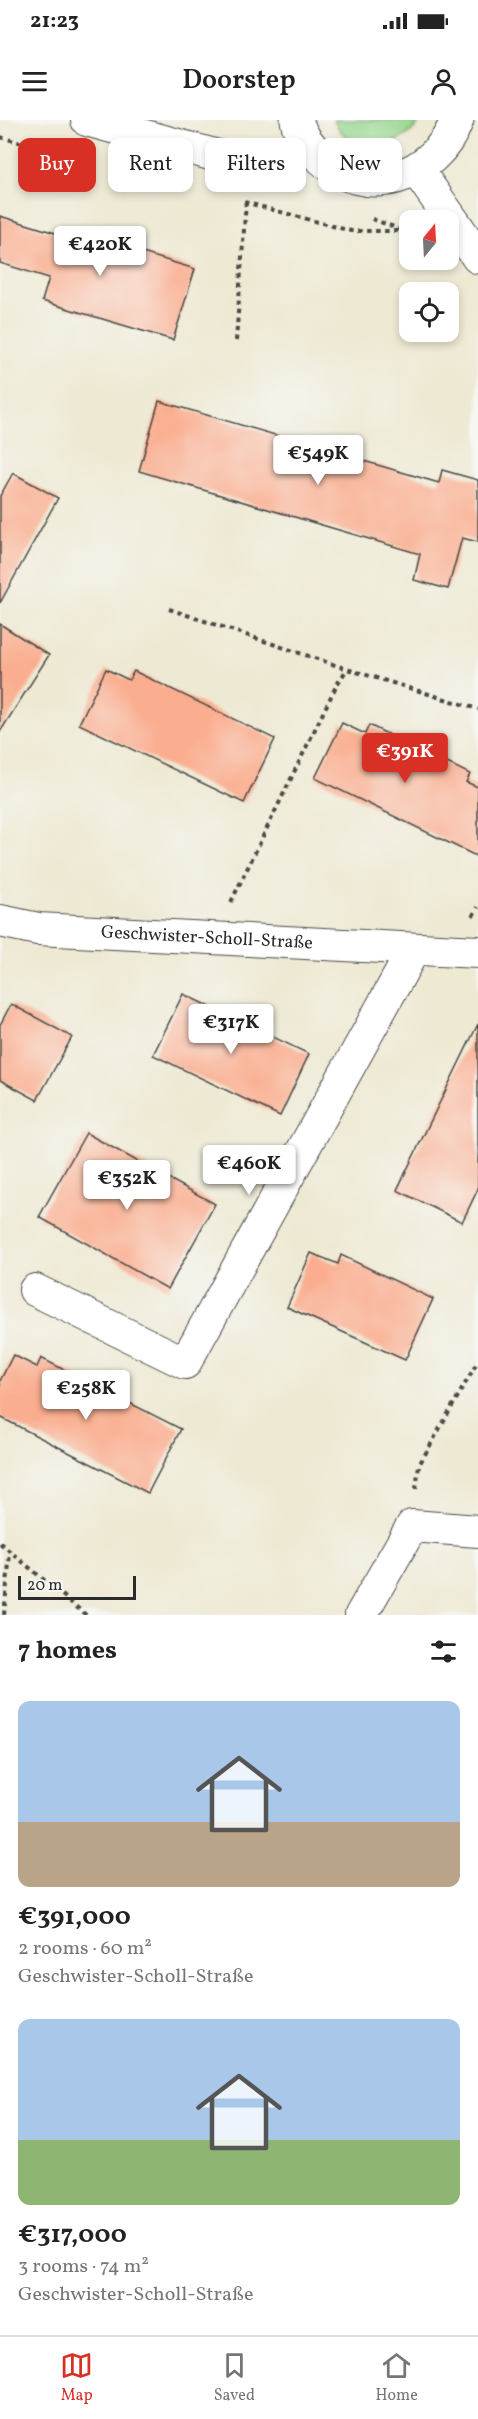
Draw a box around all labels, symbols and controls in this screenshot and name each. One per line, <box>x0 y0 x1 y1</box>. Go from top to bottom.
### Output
text: 21:23 <box>30 6 79 37</box>
text: Doorstep <box>182 62 296 100</box>
icon: menu <box>18 65 51 98</box>
icon: person <box>427 65 460 98</box>
chip: Buy <box>18 138 96 192</box>
chip: Rent <box>108 138 193 192</box>
chip: Filters <box>205 138 306 192</box>
chip: New <box>318 138 402 192</box>
north arrow <box>399 210 459 270</box>
map controls <box>399 210 459 342</box>
pin: €420K <box>58 226 142 277</box>
text: €420K <box>68 231 132 259</box>
button: locate <box>399 282 459 342</box>
pin: €549K <box>276 435 360 486</box>
text: €549K <box>287 440 349 468</box>
pin: €391K <box>363 733 447 784</box>
text: €391K <box>376 738 434 766</box>
street label: Geschwister-Scholl-Straße <box>100 920 313 956</box>
pin: €317K <box>189 1004 273 1055</box>
text: €317K <box>202 1009 260 1037</box>
pin: €460K <box>207 1145 291 1196</box>
text: €460K <box>217 1150 281 1178</box>
pin: €352K <box>85 1160 169 1211</box>
text: €352K <box>97 1165 157 1193</box>
pin: €258K <box>44 1370 128 1421</box>
text: €258K <box>56 1375 116 1403</box>
scale bar <box>18 1573 136 1600</box>
text: 20 m <box>27 1575 62 1597</box>
text: 7 homes <box>18 1633 117 1669</box>
icon: filters <box>427 1635 460 1668</box>
icon: home <box>185 1740 293 1848</box>
text: €391,000 <box>18 1899 131 1935</box>
text: 2 rooms · 60 m² <box>18 1935 152 1963</box>
text: Geschwister-Scholl-Straße <box>18 1963 253 1991</box>
icon: home <box>185 2058 293 2166</box>
text: €317,000 <box>18 2217 127 2253</box>
text: 3 rooms · 74 m² <box>18 2253 149 2281</box>
text: Geschwister-Scholl-Straße <box>18 2281 253 2309</box>
tab: Map <box>60 2349 93 2407</box>
tab: Saved <box>214 2349 255 2407</box>
tab: Home <box>375 2349 418 2407</box>

